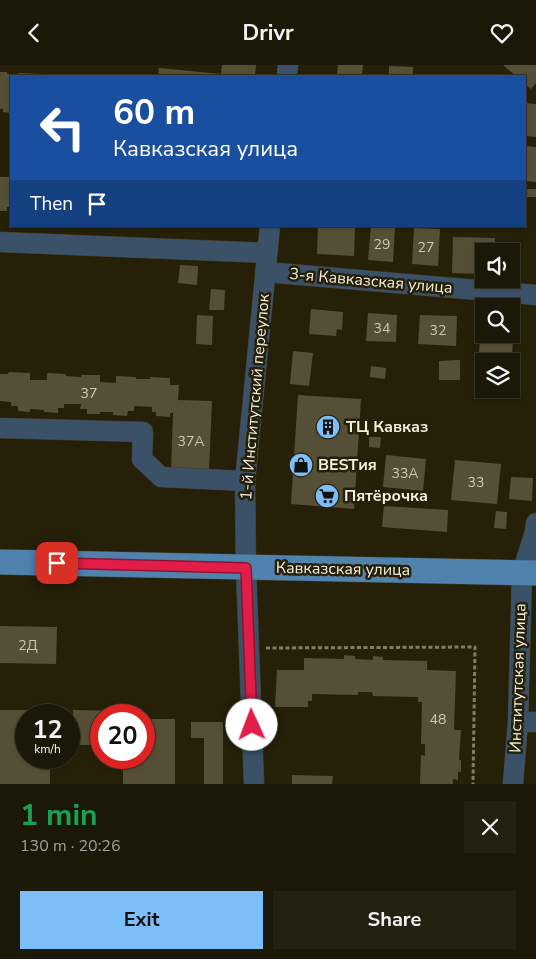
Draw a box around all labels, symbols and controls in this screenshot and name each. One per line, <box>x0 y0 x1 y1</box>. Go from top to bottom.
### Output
text: Drivr <box>242 18 294 48</box>
icon: back <box>20 19 48 47</box>
icon: heart <box>488 19 516 47</box>
text: 60 m <box>113 89 195 136</box>
icon: left <box>30 95 95 160</box>
text: Кавказская улица <box>113 134 298 164</box>
icon: arrive <box>83 190 111 218</box>
text: Then <box>30 191 73 217</box>
house number: 29 <box>374 235 390 254</box>
house number: 27 <box>418 238 434 257</box>
map controls <box>475 243 520 398</box>
button: sound <box>475 243 520 288</box>
street label: 3-я Кавказская улица <box>288 263 454 299</box>
street label: 1-й Институтский переулок <box>235 292 275 501</box>
button: search <box>475 298 520 343</box>
house number: 34 <box>374 319 390 338</box>
house number: 32 <box>430 321 446 340</box>
button: layers <box>475 353 520 398</box>
house number: 37 <box>81 384 97 403</box>
building icon: ТЦ Кавказ <box>315 414 341 440</box>
place label: ТЦ Кавказ <box>346 416 428 438</box>
house number: 37А <box>177 432 205 451</box>
shop icon: BESTия <box>288 452 314 478</box>
place label: BESTия <box>318 454 377 476</box>
house number: 33А <box>391 464 419 483</box>
house number: 33 <box>468 473 484 492</box>
supermarket icon: Пятёрочка <box>314 483 340 509</box>
place label: Пятёрочка <box>344 485 428 507</box>
pin <box>36 542 78 584</box>
icon: arrive <box>43 549 71 577</box>
street label: Кавказская улица <box>276 557 410 581</box>
street label: Институтская улица <box>504 603 532 753</box>
house number: 2Д <box>18 636 38 655</box>
position arrow <box>225 698 277 750</box>
speed limit sign: 20 <box>90 704 155 769</box>
house number: 48 <box>430 710 446 729</box>
text: 12 <box>32 713 63 747</box>
text: km/h <box>34 741 61 757</box>
text: 1 min <box>20 795 98 836</box>
button: close <box>464 801 516 853</box>
text: 130 m · 20:26 <box>20 835 121 857</box>
button: Exit <box>20 891 263 949</box>
button: Share <box>273 891 516 949</box>

